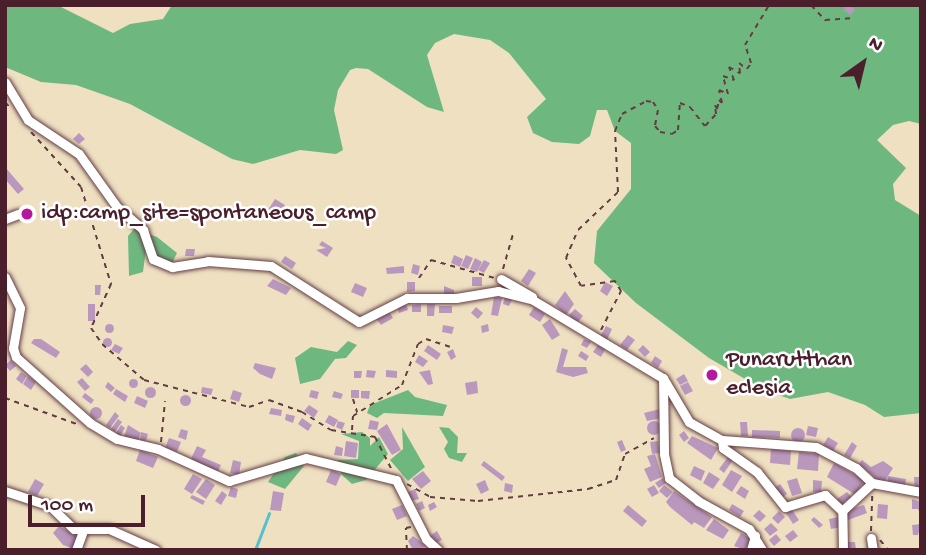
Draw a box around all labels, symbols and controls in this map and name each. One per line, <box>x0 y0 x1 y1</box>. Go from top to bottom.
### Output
north arrow <box>828 28 898 98</box>
text: N <box>863 32 887 58</box>
place label: idp:camp_site=spontaneous_camp <box>41 200 376 228</box>
marker: idp:camp_site=spontaneous_camp <box>19 206 35 222</box>
place label: Punarutthan eclesia <box>726 347 852 403</box>
marker: Punarutthan eclesia <box>704 367 720 383</box>
scale bar <box>32 482 149 526</box>
text: 100 m <box>41 494 93 519</box>

